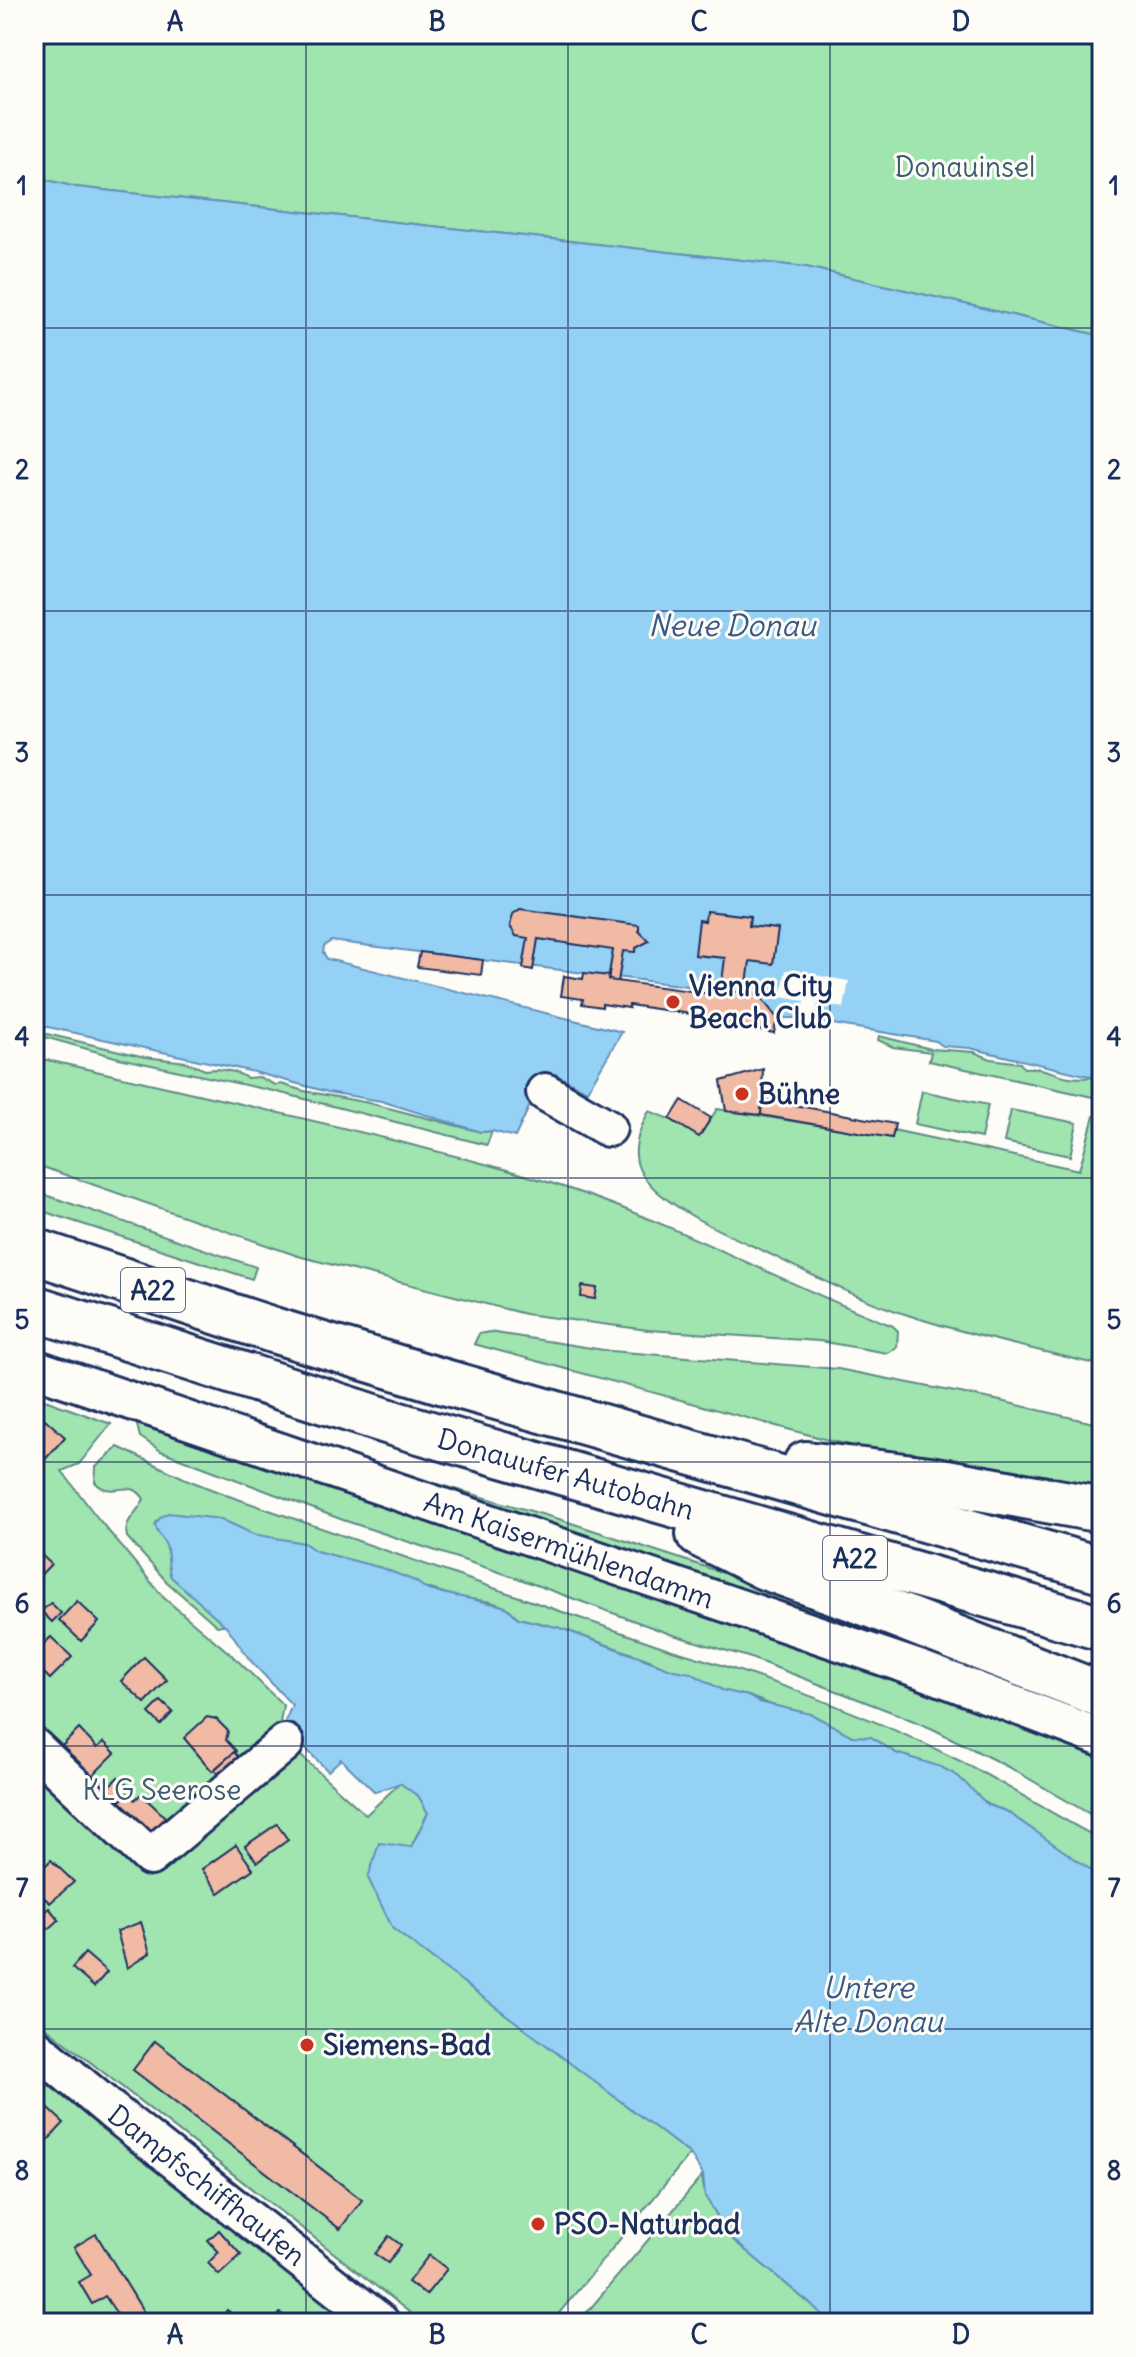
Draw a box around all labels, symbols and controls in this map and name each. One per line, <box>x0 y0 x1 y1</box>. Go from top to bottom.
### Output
text: A <box>167 5 184 38</box>
text: B <box>428 5 446 38</box>
text: C <box>690 5 708 38</box>
text: D <box>952 5 970 38</box>
park label: Donauinsel <box>895 149 1035 185</box>
text: 1 <box>17 169 27 202</box>
text: 1 <box>1109 169 1119 202</box>
text: 2 <box>15 453 29 486</box>
text: 2 <box>1107 453 1121 486</box>
water label: Neue Donau <box>648 606 817 644</box>
text: 3 <box>15 736 29 769</box>
text: 3 <box>1107 736 1121 769</box>
place label: Vienna City Beach Club <box>689 968 833 1036</box>
marker: Vienna City Beach Club <box>664 993 682 1011</box>
text: 4 <box>14 1020 30 1053</box>
text: 4 <box>1106 1020 1122 1053</box>
place label: Bühne <box>758 1076 840 1112</box>
marker: Bühne <box>733 1085 751 1103</box>
road number: A22 <box>121 1268 185 1312</box>
text: 5 <box>15 1303 30 1336</box>
text: 5 <box>1107 1303 1122 1336</box>
street label: Donauufer Autobahn <box>434 1420 698 1528</box>
street label: Am Kaisermühlendamm <box>419 1484 719 1616</box>
road number: A22 <box>823 1536 887 1580</box>
text: 6 <box>14 1587 30 1620</box>
text: 6 <box>1106 1587 1122 1620</box>
park label: KLG Seerose <box>83 1772 241 1808</box>
text: 7 <box>16 1871 29 1904</box>
text: 7 <box>1108 1871 1121 1904</box>
water label: Untere Alte Donau <box>793 1968 944 2040</box>
place label: Siemens-Bad <box>323 2027 491 2063</box>
marker: Siemens-Bad <box>298 2036 316 2054</box>
street label: Dampfschiffhaufen <box>101 2097 313 2273</box>
text: 8 <box>15 2154 29 2187</box>
text: 8 <box>1107 2154 1121 2187</box>
place label: PSO-Naturbad <box>554 2206 741 2242</box>
marker: PSO-Naturbad <box>529 2215 547 2233</box>
text: A <box>167 2318 184 2351</box>
text: B <box>428 2318 446 2351</box>
text: C <box>690 2318 708 2351</box>
text: D <box>952 2318 970 2351</box>

